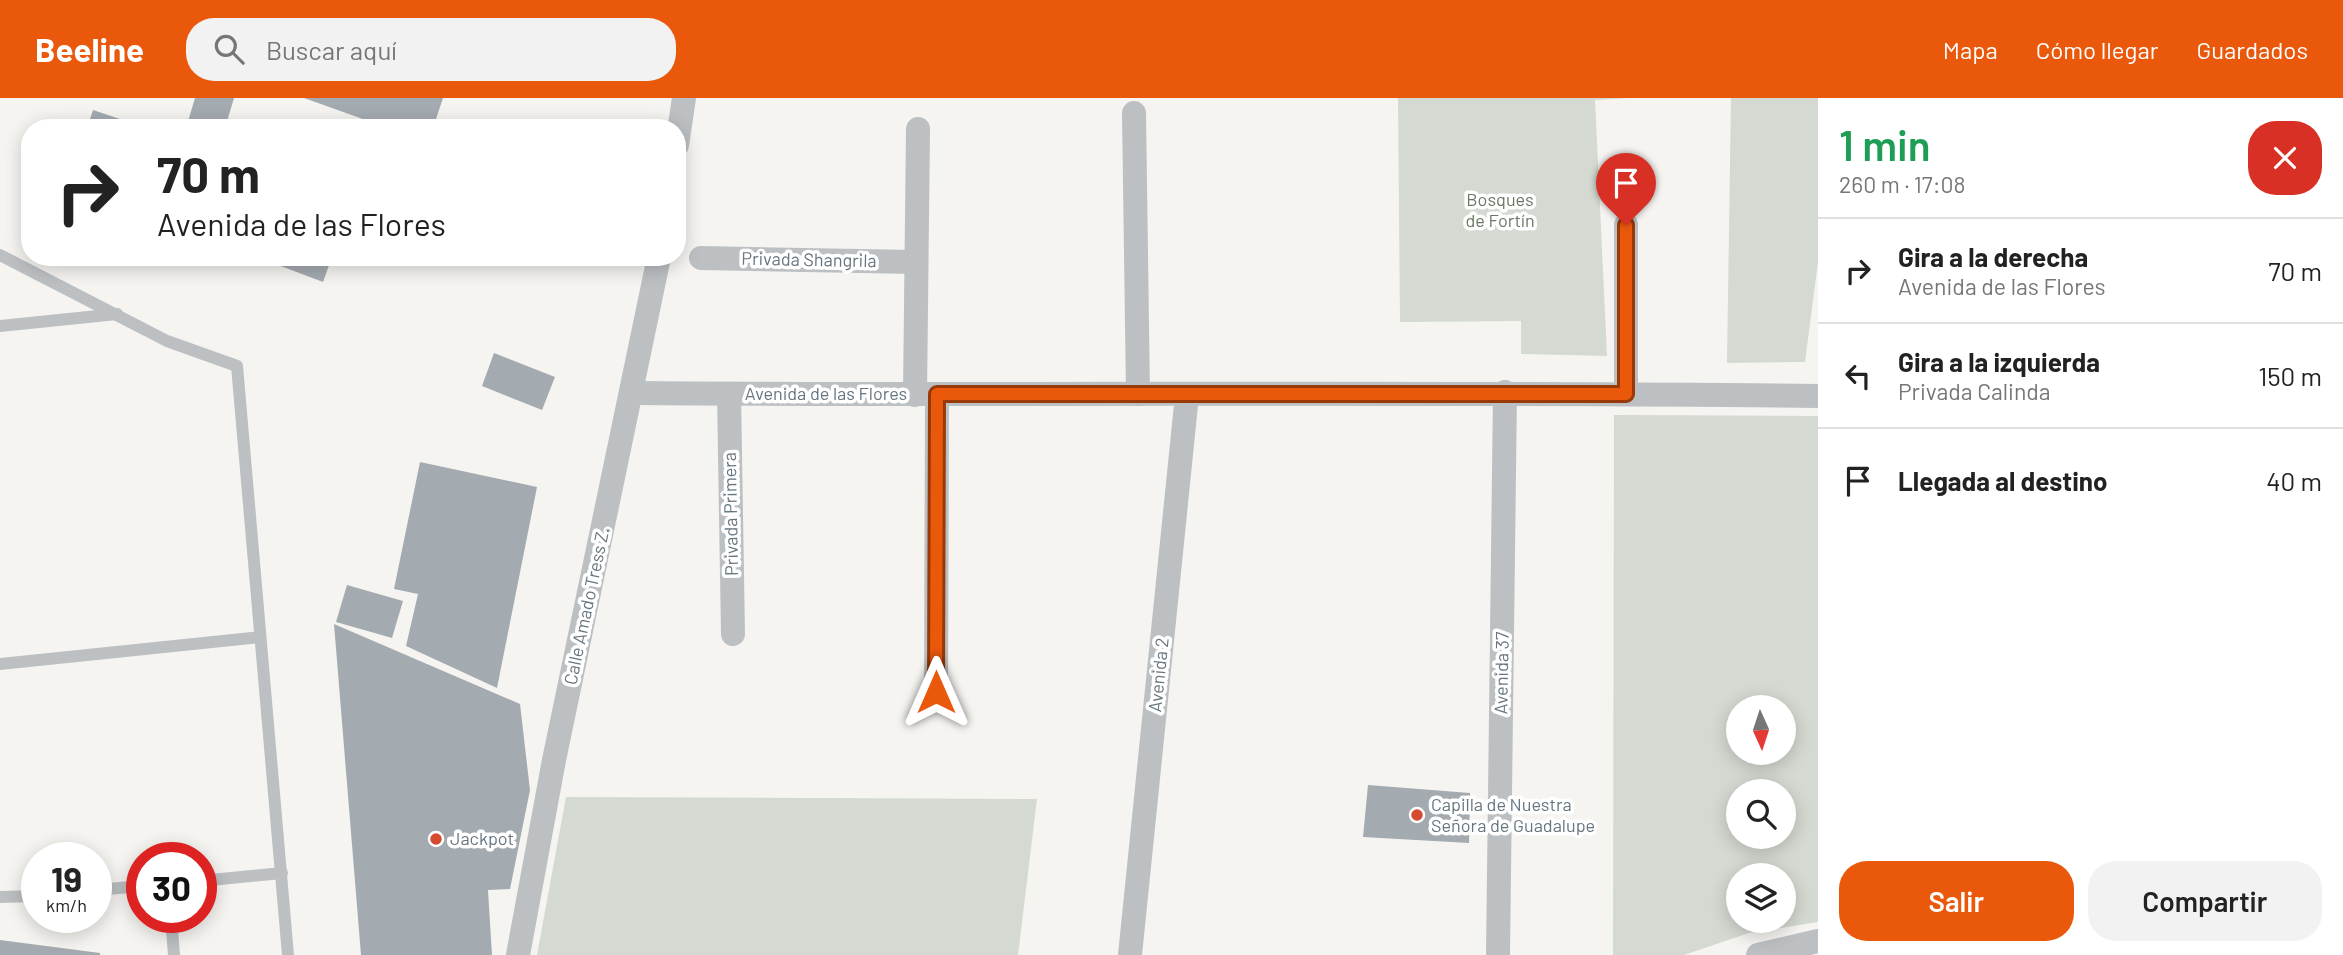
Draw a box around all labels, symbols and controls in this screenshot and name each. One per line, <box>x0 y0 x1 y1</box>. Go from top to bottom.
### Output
search box <box>186 18 676 81</box>
text: Beeline <box>35 29 144 69</box>
icon: search <box>210 30 248 68</box>
text: Buscar aquí <box>266 34 397 65</box>
text: Mapa <box>1943 35 1998 64</box>
text: Cómo llegar <box>2036 35 2158 64</box>
text: Guardados <box>2196 35 2308 64</box>
text: 1 min <box>1839 119 1931 169</box>
button: close <box>2248 121 2322 195</box>
text: 70 m <box>157 144 260 203</box>
icon: right <box>42 147 133 238</box>
pin <box>1596 153 1656 225</box>
icon: arrive <box>1607 164 1645 202</box>
text: 260 m · 17:08 <box>1839 170 1966 198</box>
park label: Bosques de Fortín <box>1465 188 1535 231</box>
text: Avenida de las Flores <box>157 204 446 242</box>
text: Gira a la derecha <box>1898 241 2088 272</box>
street label: Privada Shangrila <box>741 247 877 271</box>
icon: right <box>1839 252 1877 290</box>
text: 70 m <box>2268 255 2322 286</box>
text: Avenida de las Flores <box>1898 272 2106 300</box>
text: Gira a la izquierda <box>1898 346 2100 377</box>
icon: left <box>1839 357 1877 395</box>
text: 150 m <box>2258 360 2322 391</box>
text: Privada Calinda <box>1898 377 2050 405</box>
street label: Avenida de las Flores <box>745 382 907 404</box>
street label: Privada Primera <box>718 452 742 576</box>
icon: arrive <box>1839 462 1877 500</box>
text: Llegada al destino <box>1898 465 2107 496</box>
text: 40 m <box>2266 465 2322 496</box>
street label: Calle Amado Tress Z. <box>559 525 613 687</box>
street label: Avenida 37 <box>1489 631 1513 715</box>
street label: Avenida 2 <box>1143 637 1173 713</box>
position arrow <box>899 655 973 729</box>
north arrow <box>1726 695 1796 765</box>
map controls <box>1726 695 1796 933</box>
button: search <box>1726 779 1796 849</box>
place label: Capilla de Nuestra Señora de Guadalupe <box>1431 793 1595 836</box>
marker: Capilla de Nuestra Señora de Guadalupe <box>1409 807 1425 823</box>
place label: Jackpot <box>450 827 514 849</box>
marker: Jackpot <box>428 831 444 847</box>
speed limit sign: 30 <box>126 842 217 933</box>
text: 19 <box>51 857 82 899</box>
button: Salir <box>1839 861 2074 941</box>
button: Compartir <box>2088 861 2322 941</box>
button: layers <box>1726 863 1796 933</box>
text: km/h <box>46 894 87 916</box>

